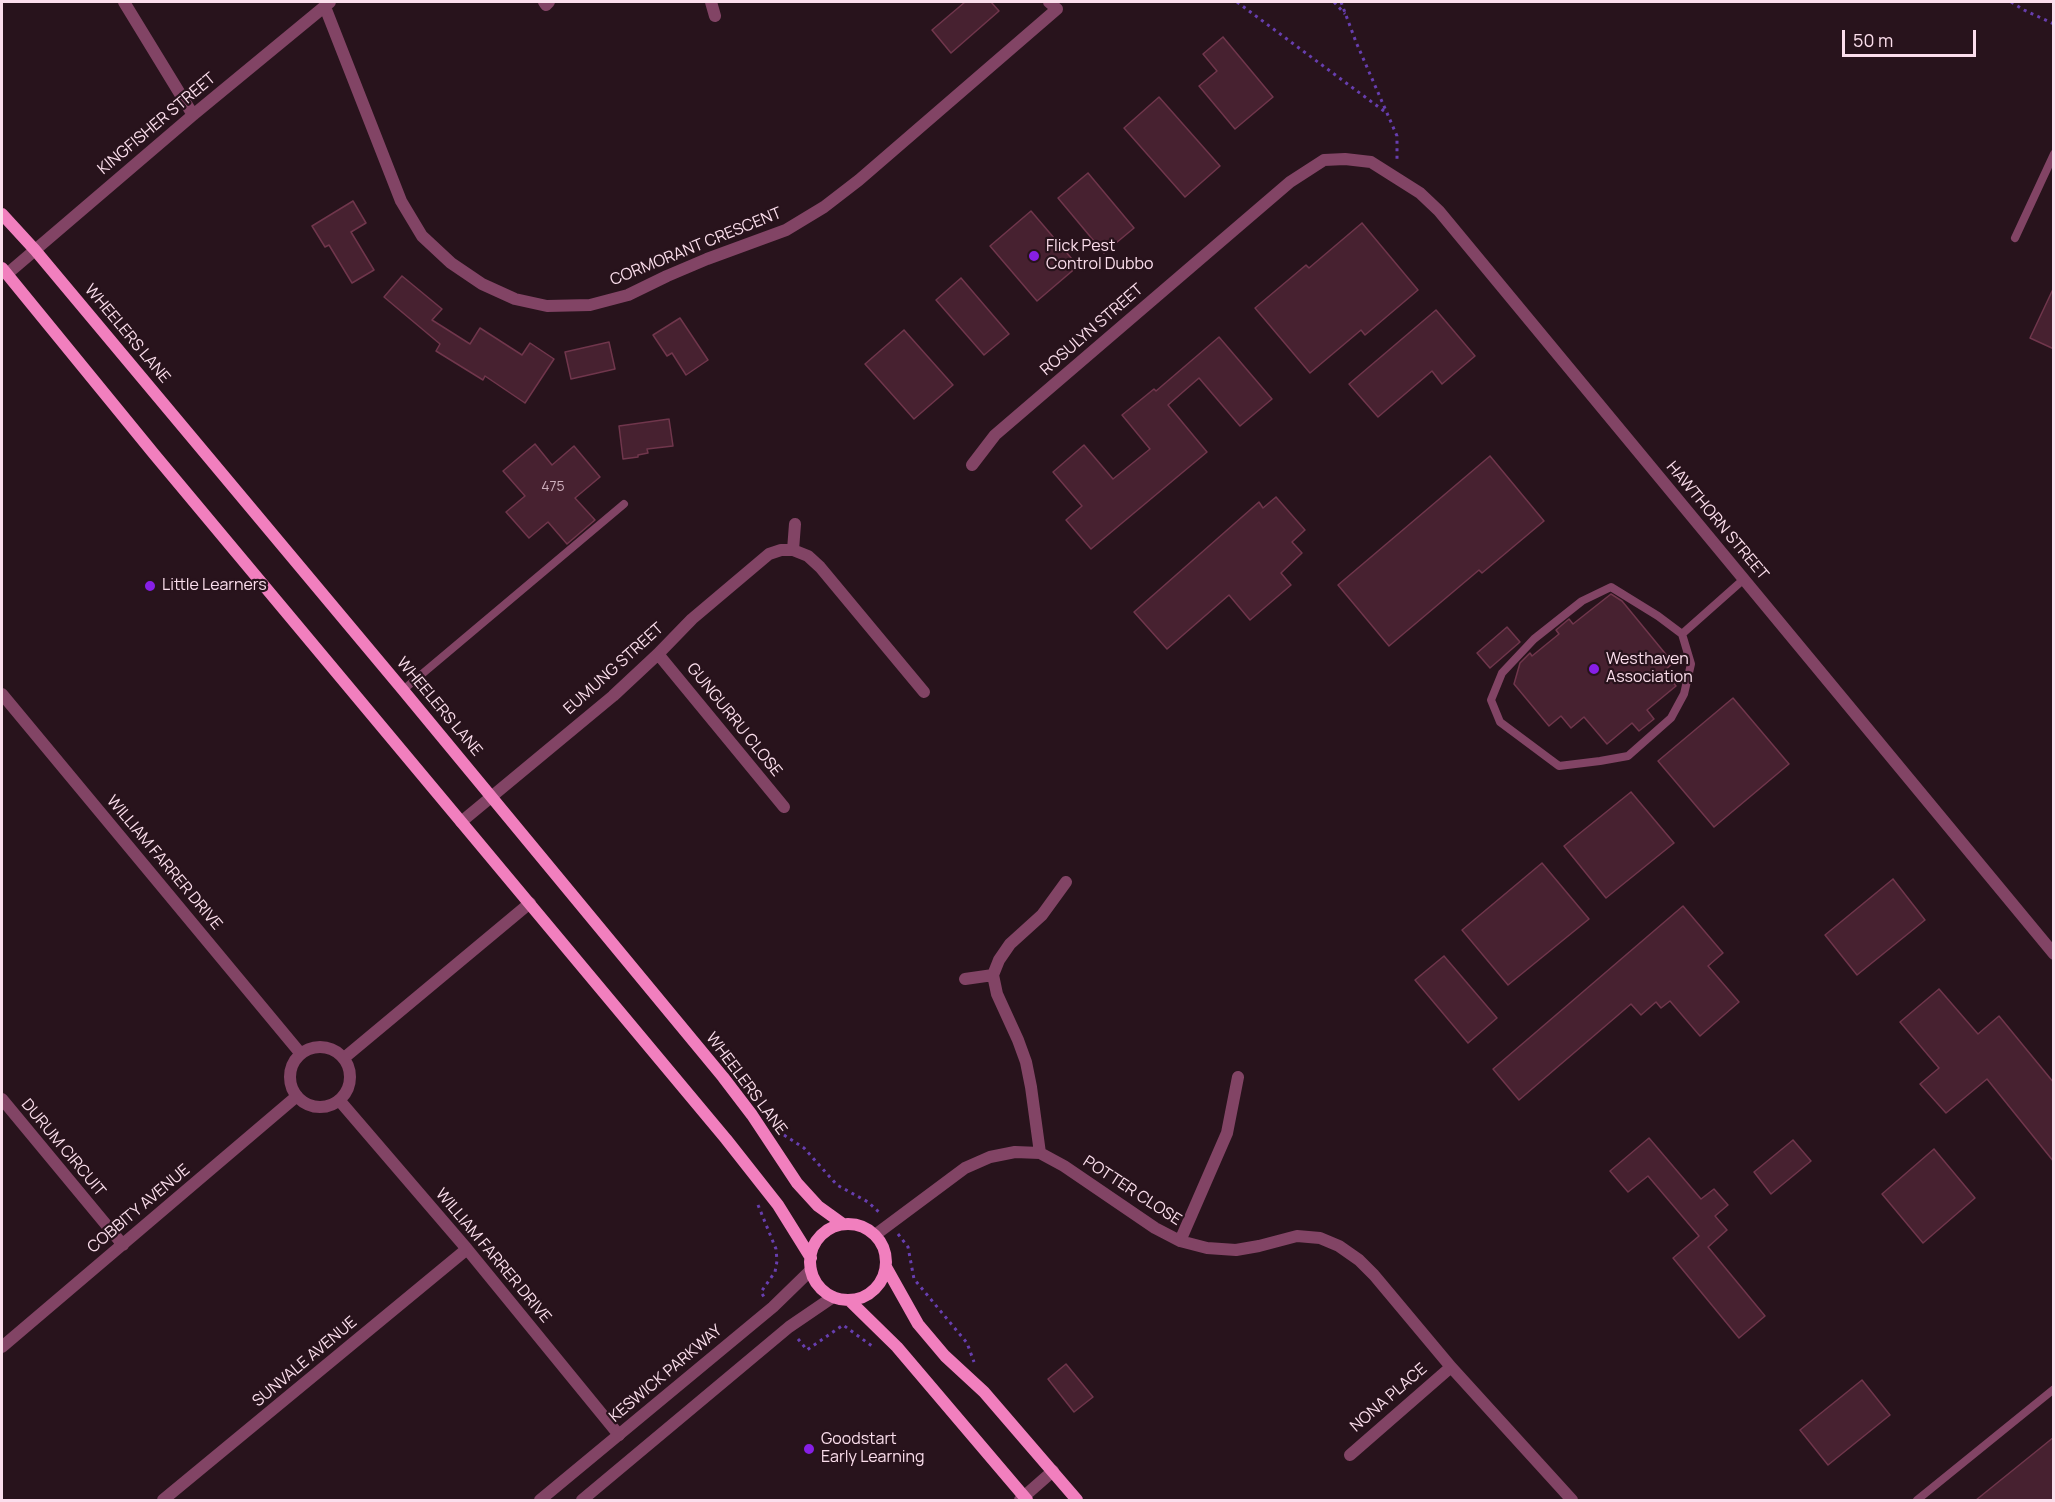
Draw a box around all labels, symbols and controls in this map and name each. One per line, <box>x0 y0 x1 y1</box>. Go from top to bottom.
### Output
scale bar <box>1845 18 1978 56</box>
text: 50 m <box>1853 28 1893 52</box>
street label: KINGFISHER STREET <box>94 69 220 179</box>
street label: CORMORANT CRESCENT <box>607 204 785 290</box>
place label: Flick Pest Control Dubbo <box>1046 237 1153 275</box>
marker: Flick Pest Control Dubbo <box>1027 249 1041 263</box>
street label: ROSULYN STREET <box>1037 280 1147 380</box>
street label: WHEELERS LANE <box>80 281 174 387</box>
street label: HAWTHORN STREET <box>1662 458 1772 584</box>
house number: 475 <box>541 479 565 495</box>
place label: Little Learners <box>162 576 267 596</box>
marker: Little Learners <box>143 579 157 593</box>
street label: EUMUNG STREET <box>560 619 668 719</box>
place label: Westhaven Association <box>1606 650 1693 688</box>
street label: WHEELERS LANE <box>392 654 486 760</box>
street label: GUNGURRU CLOSE <box>682 659 786 781</box>
marker: Westhaven Association <box>1587 662 1601 676</box>
street label: WILLIAM FARRER DRIVE <box>102 792 226 934</box>
street label: WHEELERS LANE <box>701 1029 791 1139</box>
street label: DURUM CIRCUIT <box>17 1095 109 1201</box>
street label: POTTER CLOSE <box>1079 1152 1185 1230</box>
street label: COBBITY AVENUE <box>84 1161 194 1257</box>
street label: WILLIAM FARRER DRIVE <box>431 1185 555 1327</box>
street label: SUNVALE AVENUE <box>249 1313 361 1411</box>
street label: KESWICK PARKWAY <box>606 1321 726 1427</box>
street label: NONA PLACE <box>1347 1360 1431 1436</box>
place label: Goodstart Early Learning <box>821 1430 924 1468</box>
marker: Goodstart Early Learning <box>802 1442 816 1456</box>

